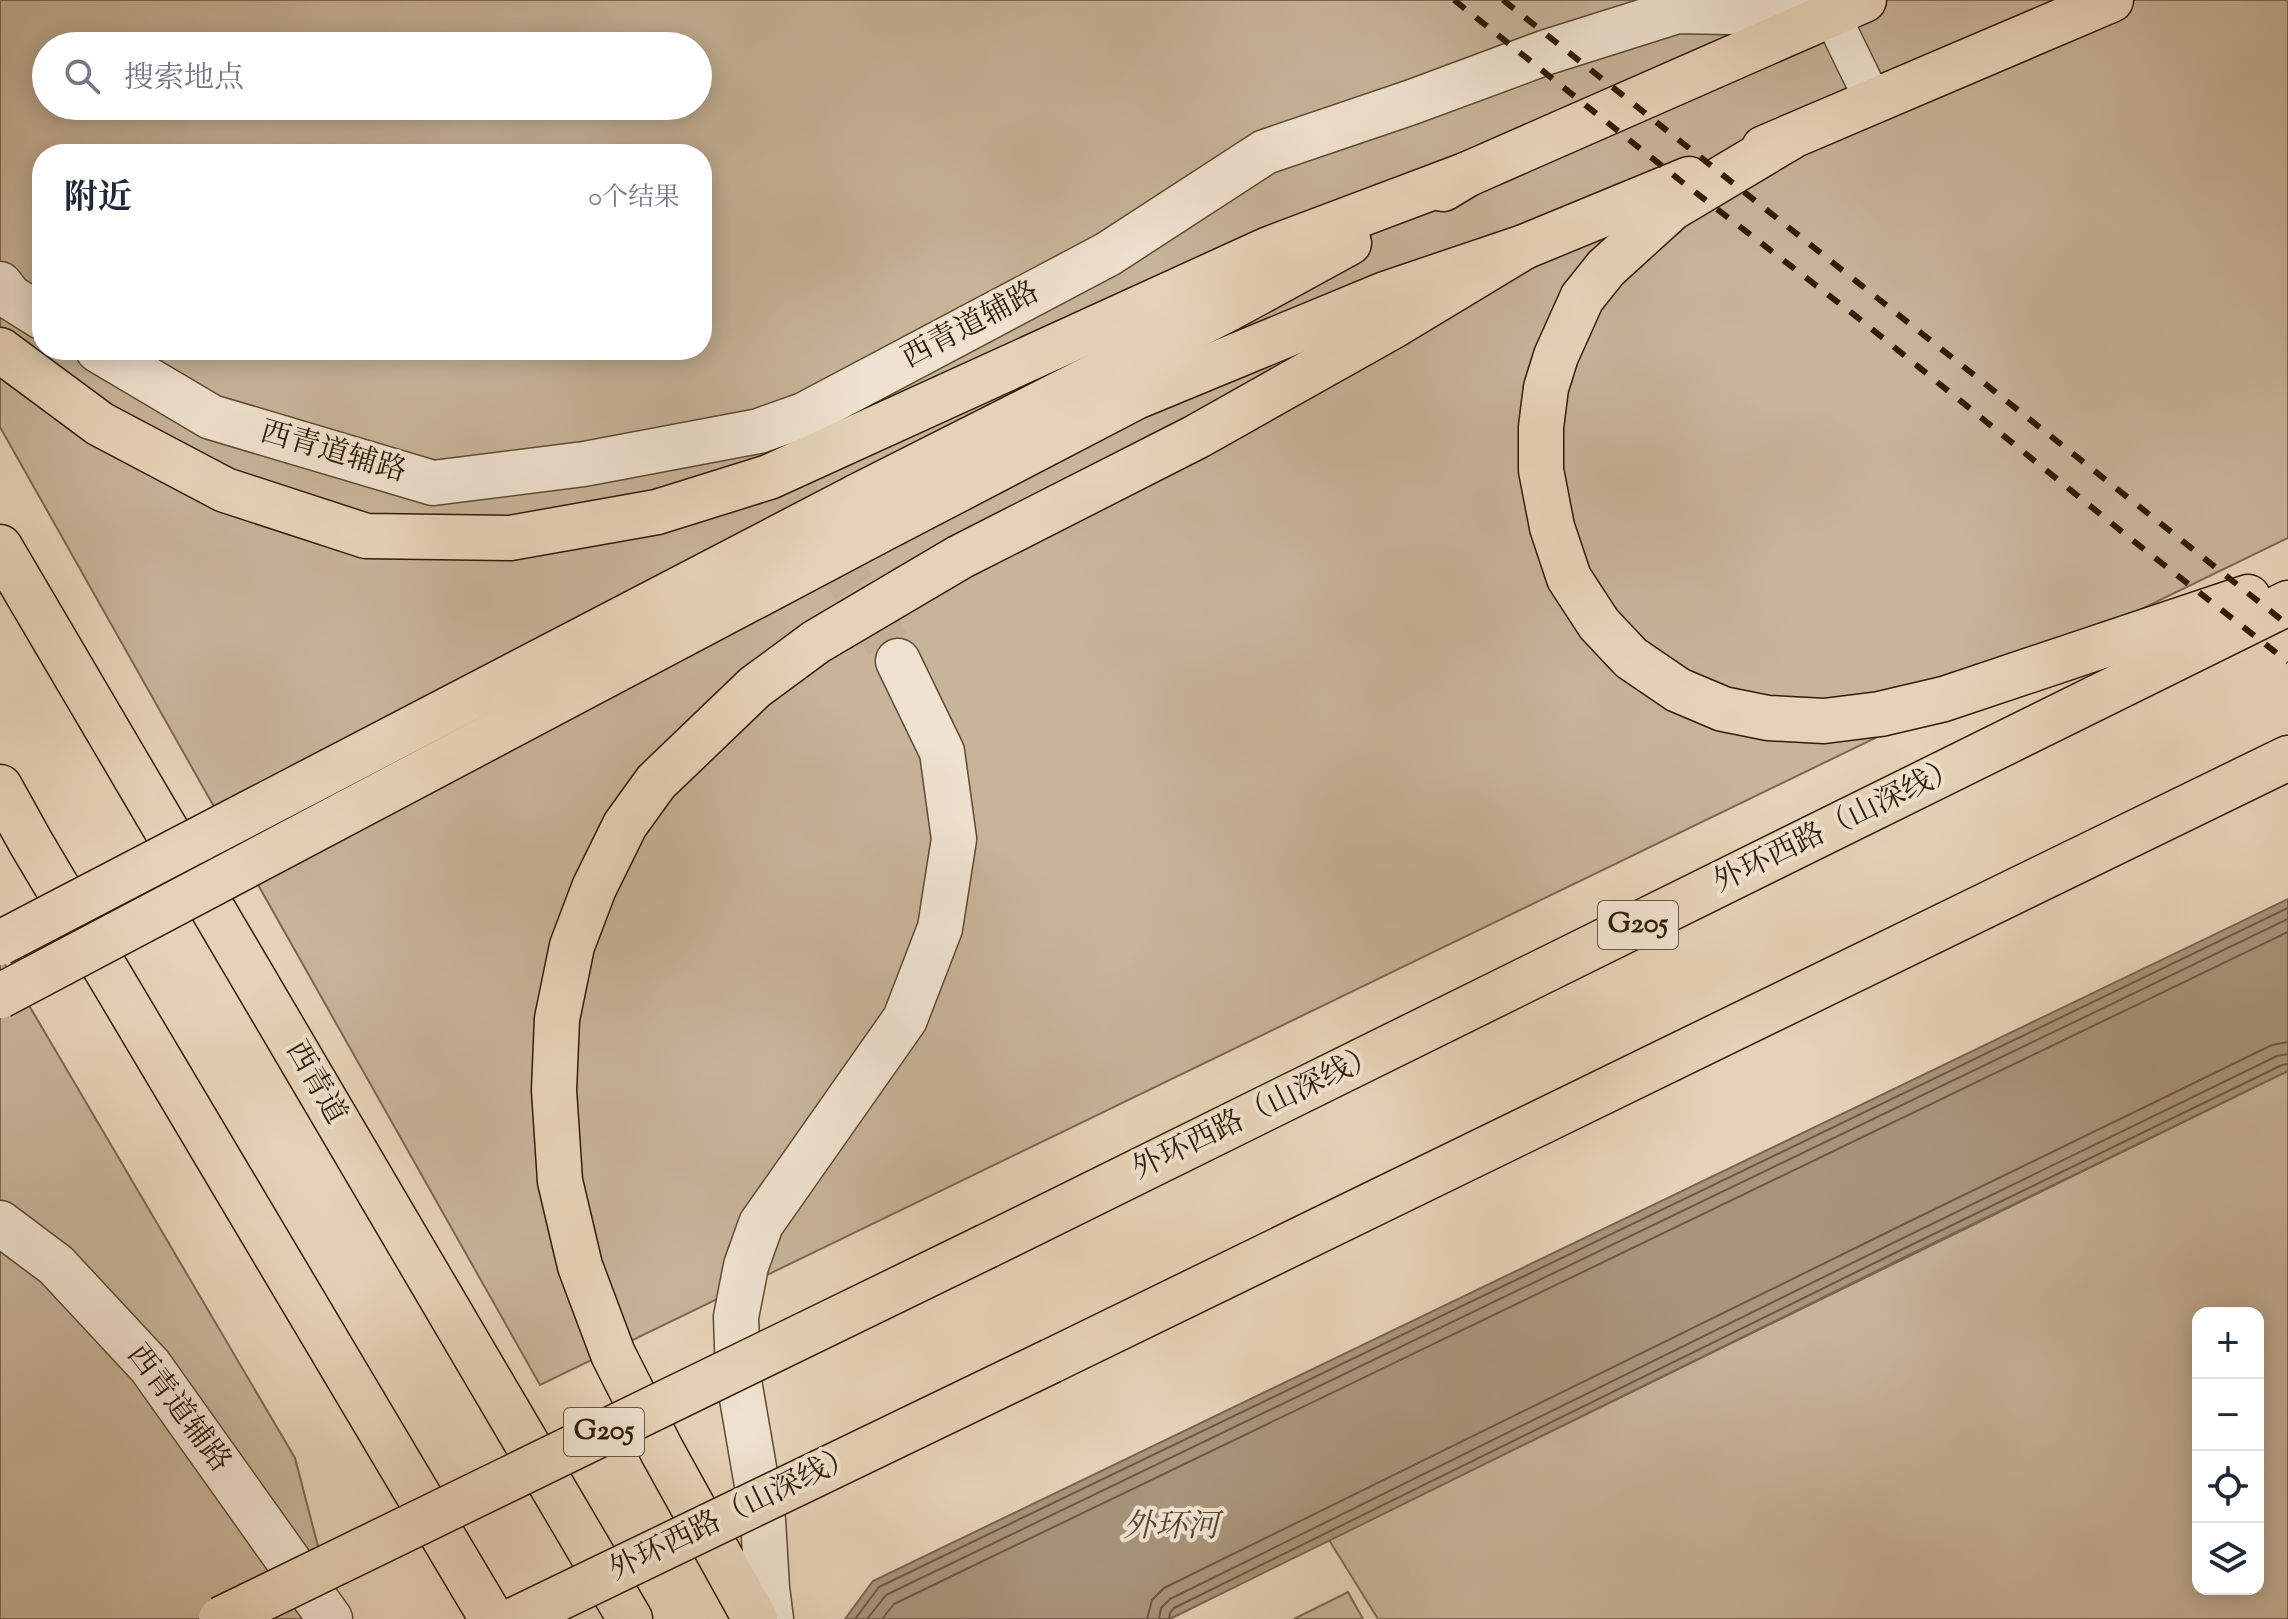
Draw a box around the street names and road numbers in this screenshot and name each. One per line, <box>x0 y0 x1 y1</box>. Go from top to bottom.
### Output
street label: 西青道辅路 <box>895 272 1047 380</box>
street label: 西青道辅路 <box>255 412 411 494</box>
street label: 外环西路（山深线） <box>1706 747 1968 905</box>
road number: G205 <box>1598 901 1678 949</box>
street label: 西青道 <box>274 1033 356 1133</box>
street label: 外环西路（山深线） <box>1125 1034 1387 1192</box>
street label: 西青道辅路 <box>116 1336 240 1482</box>
road number: G205 <box>564 1408 644 1456</box>
street label: 外环西路（山深线） <box>602 1435 864 1593</box>

